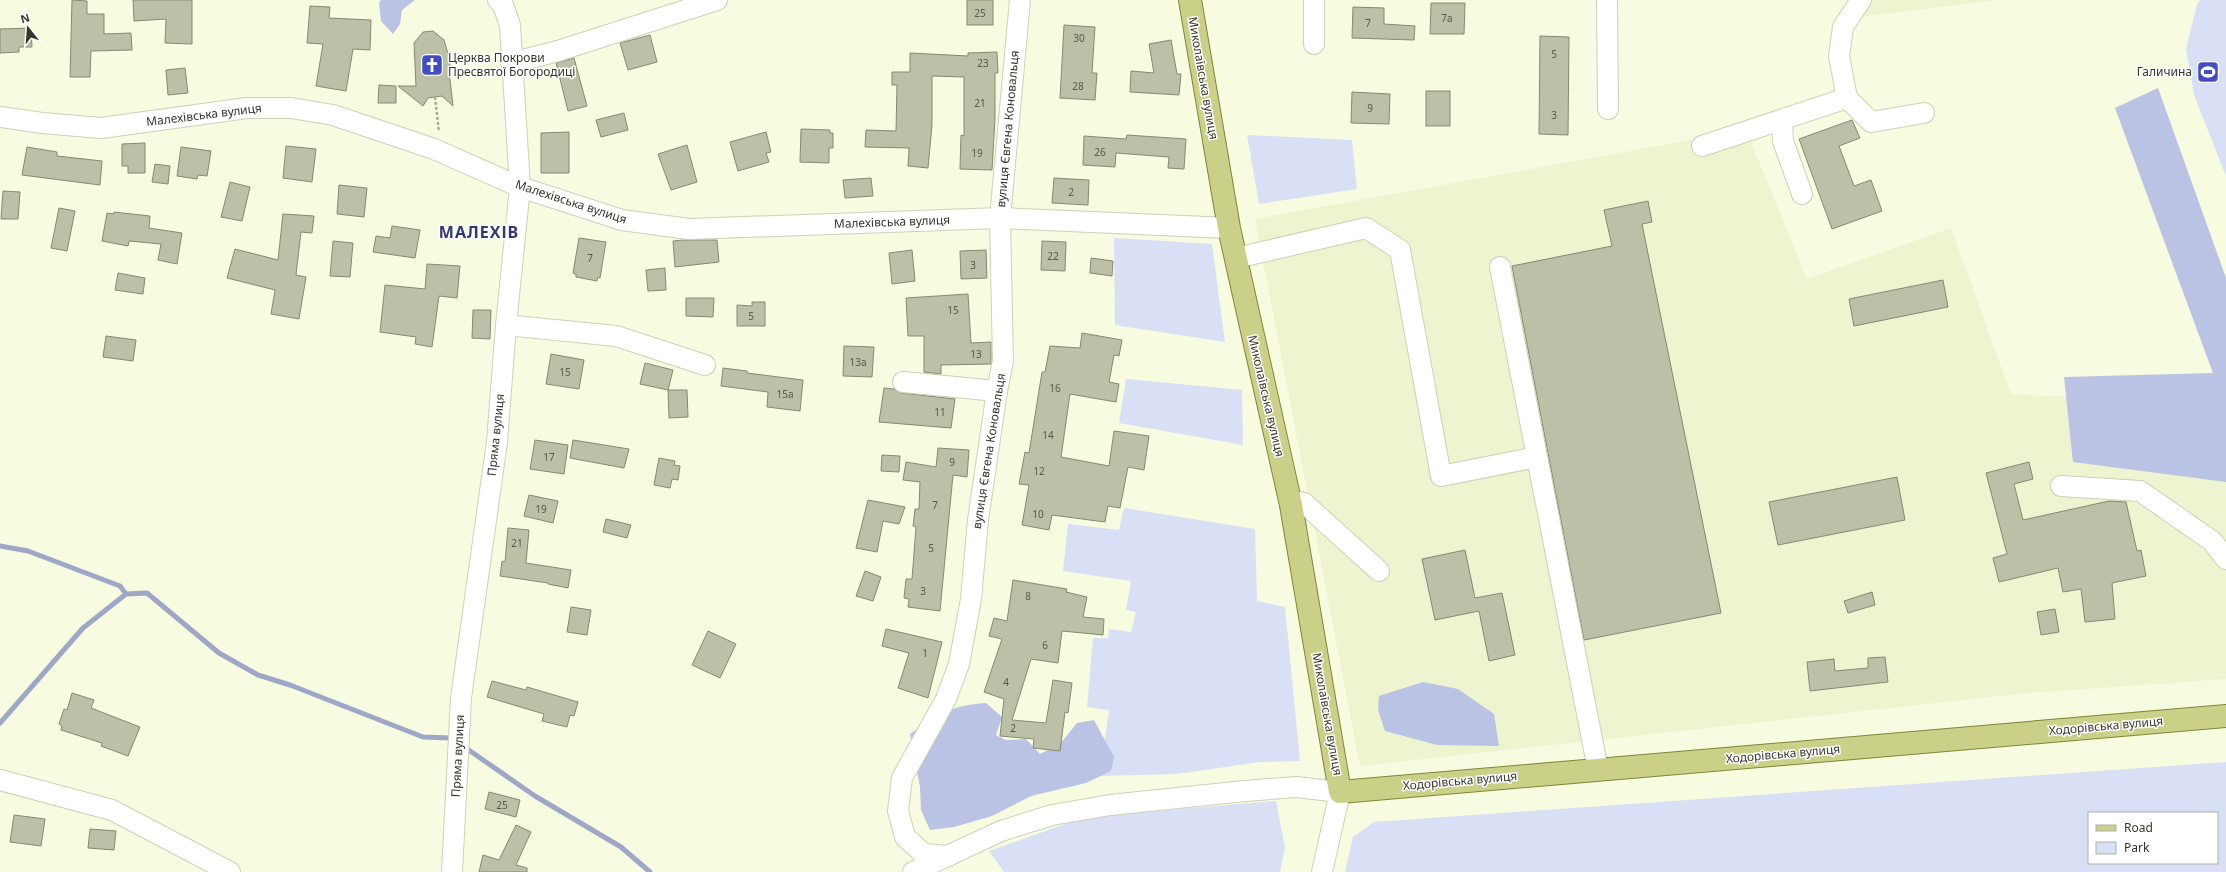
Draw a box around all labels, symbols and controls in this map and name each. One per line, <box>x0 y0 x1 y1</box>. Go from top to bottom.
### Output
house number: 25 <box>974 6 986 20</box>
north arrow <box>8 8 48 48</box>
text: N <box>18 9 31 26</box>
house number: 7а <box>1441 11 1453 25</box>
street label: Миколаївська вулиця <box>1184 15 1223 141</box>
house number: 7 <box>1365 16 1371 30</box>
house number: 30 <box>1073 31 1085 45</box>
house number: 5 <box>1551 47 1557 61</box>
place label: Церква Покрови Пресвятої Богородиці <box>448 49 575 80</box>
street label: вулиця Євгена Коновальця <box>992 50 1023 208</box>
church icon: Церква Покрови Пресвятої Богородиці <box>419 52 445 78</box>
house number: 23 <box>977 56 989 70</box>
sports icon: Галичина <box>2195 59 2221 85</box>
place label: Галичина <box>2137 63 2192 80</box>
house number: 28 <box>1072 79 1084 93</box>
house number: 21 <box>974 96 986 110</box>
street label: Малехівська вулиця <box>145 99 263 130</box>
house number: 9 <box>1367 101 1373 115</box>
house number: 3 <box>1551 108 1557 122</box>
house number: 26 <box>1094 145 1106 159</box>
house number: 19 <box>971 146 983 160</box>
street label: Малехівська вулиця <box>513 175 629 228</box>
house number: 2 <box>1068 185 1074 199</box>
street label: Малехівська вулиця <box>834 211 950 232</box>
district label: МАЛЕХІВ <box>439 221 519 243</box>
house number: 22 <box>1047 249 1059 263</box>
house number: 7 <box>587 251 593 265</box>
house number: 3 <box>970 258 976 272</box>
house number: 15 <box>947 303 959 317</box>
house number: 5 <box>748 309 754 323</box>
street label: Миколаївська вулиця <box>1244 333 1289 458</box>
house number: 13 <box>970 347 982 361</box>
house number: 13а <box>850 355 867 369</box>
house number: 15 <box>559 365 571 379</box>
street label: вулиця Євгена Коновальця <box>968 372 1009 530</box>
house number: 16 <box>1049 381 1061 395</box>
house number: 15а <box>777 387 794 401</box>
street label: Пряма вулиця <box>483 393 508 477</box>
house number: 11 <box>934 405 946 419</box>
house number: 14 <box>1042 428 1054 442</box>
house number: 17 <box>543 450 555 464</box>
house number: 9 <box>949 455 955 469</box>
house number: 12 <box>1033 464 1045 478</box>
house number: 7 <box>932 498 938 512</box>
house number: 19 <box>535 502 547 516</box>
house number: 10 <box>1032 507 1044 521</box>
house number: 21 <box>511 536 523 550</box>
house number: 5 <box>928 541 934 555</box>
house number: 3 <box>920 584 926 598</box>
house number: 8 <box>1025 589 1031 603</box>
house number: 6 <box>1042 638 1048 652</box>
house number: 1 <box>922 646 928 660</box>
street label: Миколаївська вулиця <box>1308 651 1347 777</box>
house number: 4 <box>1003 675 1009 689</box>
street label: Ходорівська вулиця <box>2048 712 2164 739</box>
street label: Пряма вулиця <box>447 714 468 798</box>
house number: 2 <box>1010 721 1016 735</box>
street label: Ходорівська вулиця <box>1725 740 1841 767</box>
street label: Ходорівська вулиця <box>1402 767 1518 794</box>
house number: 25 <box>496 798 508 812</box>
legend <box>2088 812 2218 864</box>
text: Road <box>2124 819 2153 836</box>
text: Park <box>2124 839 2150 856</box>

